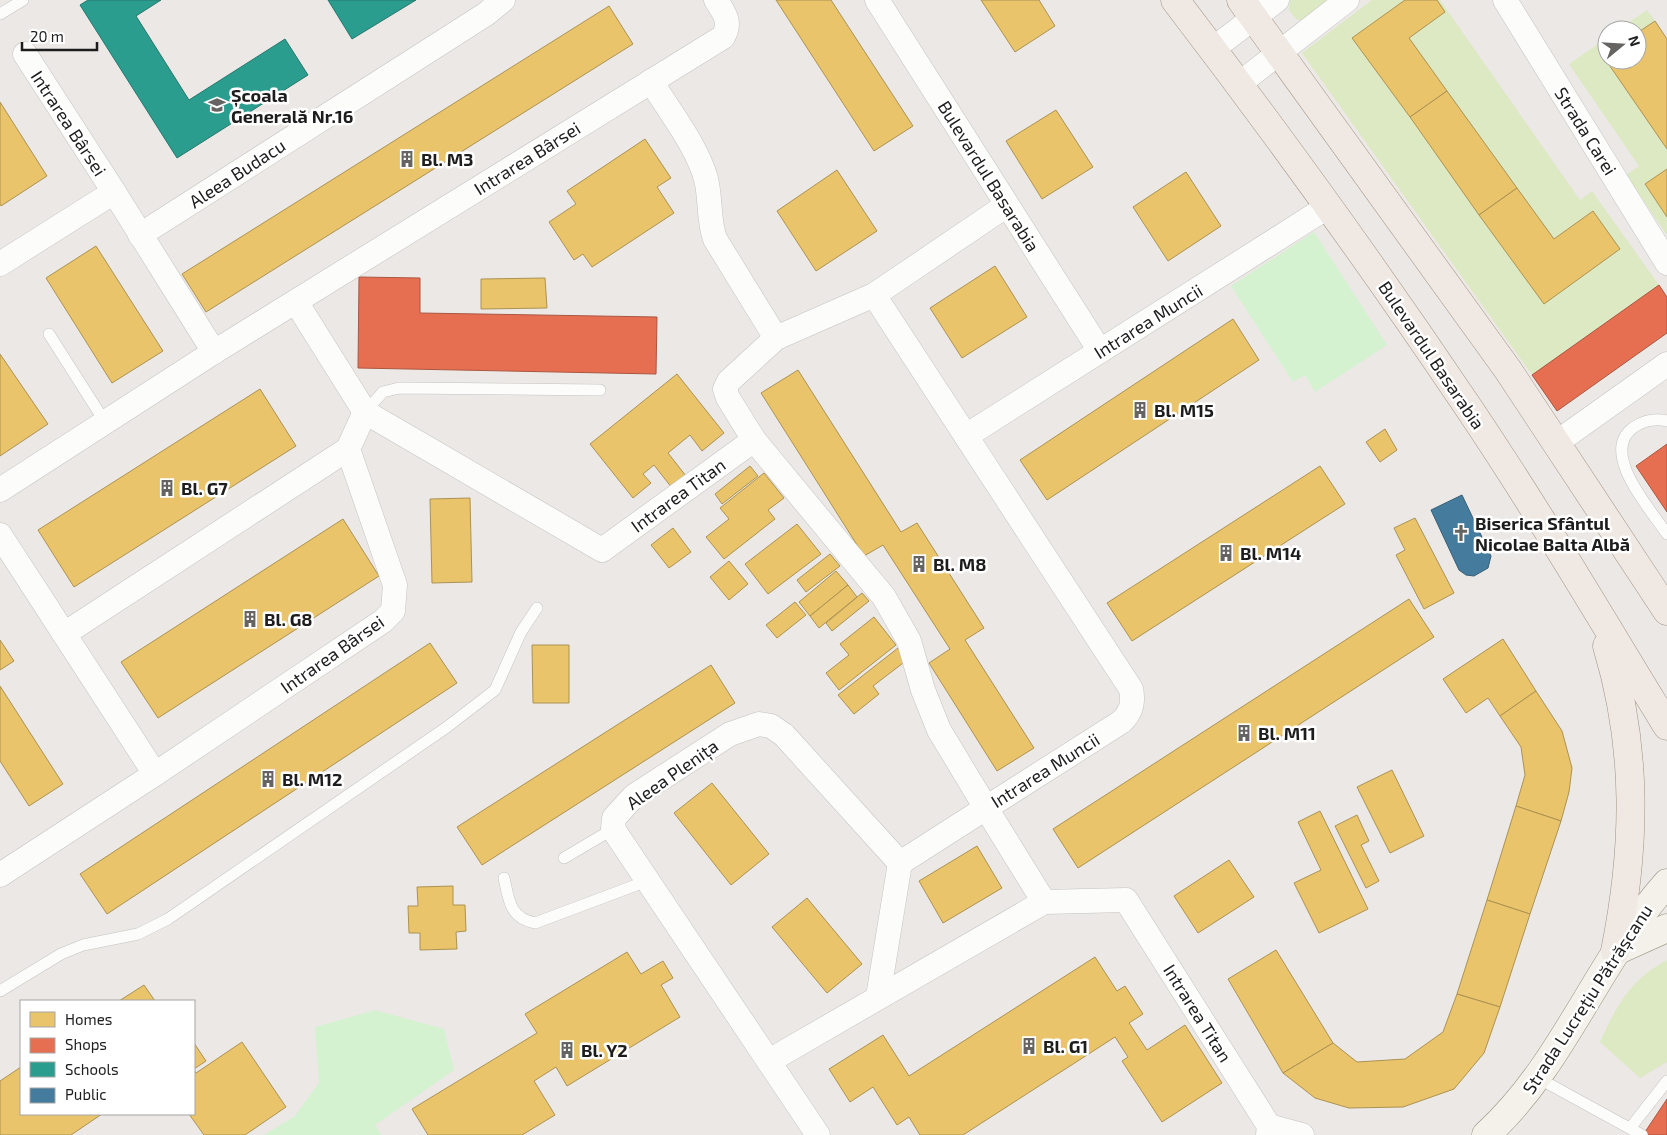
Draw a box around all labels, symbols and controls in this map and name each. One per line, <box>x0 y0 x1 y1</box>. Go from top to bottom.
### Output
scale bar <box>22 20 98 52</box>
north arrow <box>1597 20 1647 70</box>
text: 20 m <box>30 27 64 45</box>
text: N <box>1625 33 1644 48</box>
street label: Intrarea Bârsei <box>27 66 111 180</box>
street label: Strada Carei <box>1550 83 1622 179</box>
place label: Școala Generală Nr.16 <box>231 84 353 127</box>
school or university icon: Școala Generală Nr.16 <box>207 95 227 115</box>
street label: Bulevardul Basarabia <box>934 96 1044 256</box>
street label: Intrarea Bârsei <box>470 117 584 199</box>
street label: Aleea Budacu <box>185 134 289 212</box>
place label: Bl. M3 <box>421 148 473 170</box>
building icon: Bl. M3 <box>397 149 417 169</box>
street label: Bulevardul Basarabia <box>1374 277 1490 433</box>
street label: Intrarea Muncii <box>1090 279 1206 363</box>
place label: Bl. M15 <box>1154 399 1214 421</box>
building icon: Bl. M15 <box>1130 400 1150 420</box>
street label: Intrarea Titan <box>626 453 730 537</box>
place label: Bl. G7 <box>181 477 228 499</box>
building icon: Bl. G7 <box>157 478 177 498</box>
place label: Biserica Sfântul Nicolae Balta Albă <box>1475 512 1630 555</box>
church icon: Biserica Sfântul Nicolae Balta Albă <box>1451 523 1471 543</box>
place label: Bl. M14 <box>1240 542 1301 564</box>
building icon: Bl. M14 <box>1216 543 1236 563</box>
place label: Bl. M8 <box>933 553 986 575</box>
building icon: Bl. M8 <box>909 554 929 574</box>
place label: Bl. G8 <box>264 608 313 630</box>
building icon: Bl. G8 <box>240 609 260 629</box>
street label: Intrarea Bârsei <box>276 610 388 698</box>
place label: Bl. M11 <box>1258 722 1316 744</box>
building icon: Bl. M11 <box>1234 723 1254 743</box>
street label: Intrarea Muncii <box>987 728 1103 812</box>
street label: Aleea Plenița <box>622 734 723 815</box>
place label: Bl. M12 <box>282 768 342 790</box>
building icon: Bl. M12 <box>258 769 278 789</box>
street label: Strada Lucrețiu Pătrășcanu <box>1517 900 1657 1098</box>
street label: Intrarea Titan <box>1159 960 1237 1066</box>
legend <box>20 1000 195 1115</box>
text: Homes <box>65 1010 112 1028</box>
text: Shops <box>65 1035 107 1053</box>
place label: Bl. G1 <box>1043 1035 1088 1057</box>
building icon: Bl. G1 <box>1019 1036 1039 1056</box>
place label: Bl. Y2 <box>581 1039 628 1061</box>
building icon: Bl. Y2 <box>557 1040 577 1060</box>
text: Schools <box>65 1060 119 1078</box>
text: Public <box>65 1085 106 1103</box>

